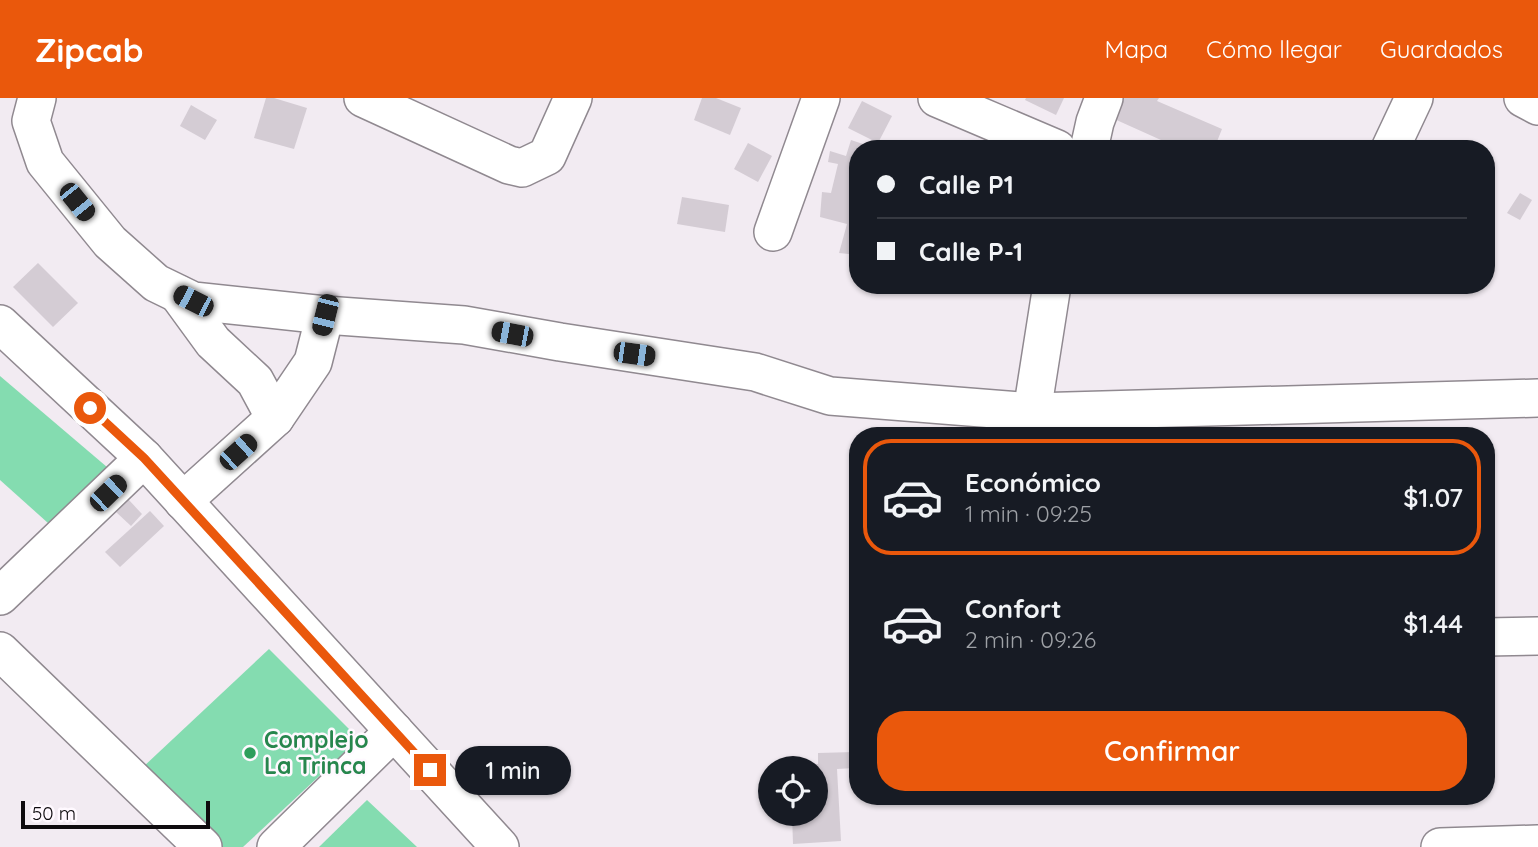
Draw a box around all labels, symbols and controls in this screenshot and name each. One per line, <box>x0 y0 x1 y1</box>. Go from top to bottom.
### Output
text: Zipcab <box>35 29 144 70</box>
text: Mapa <box>1105 34 1168 64</box>
text: Cómo llegar <box>1206 34 1342 64</box>
text: Guardados <box>1380 34 1503 64</box>
text: Calle P1 <box>919 168 1014 201</box>
car <box>56 179 99 225</box>
text: Calle P-1 <box>919 235 1023 268</box>
car <box>170 282 217 320</box>
car <box>310 292 341 338</box>
car <box>490 320 535 348</box>
car <box>612 341 657 367</box>
route start <box>74 392 106 424</box>
car <box>216 430 261 474</box>
icon: car <box>881 466 944 529</box>
text: Económico <box>965 466 1101 499</box>
car <box>86 471 131 515</box>
text: $1.07 <box>1403 481 1463 514</box>
text: 1 min · 09:25 <box>965 499 1092 528</box>
icon: car <box>881 592 944 655</box>
text: Confort <box>965 592 1062 625</box>
text: $1.44 <box>1403 607 1463 640</box>
text: 2 min · 09:26 <box>965 625 1096 654</box>
button: Confirmar <box>877 711 1467 791</box>
place label: Complejo La Trinca <box>264 725 369 780</box>
marker: Complejo La Trinca <box>242 745 258 761</box>
callout: 1 min <box>454 746 570 794</box>
route end <box>414 754 446 786</box>
text: 1 min <box>485 756 541 785</box>
map controls <box>758 756 828 826</box>
button: locate <box>758 756 828 826</box>
scale bar <box>21 798 210 830</box>
text: 50 m <box>32 801 76 825</box>

